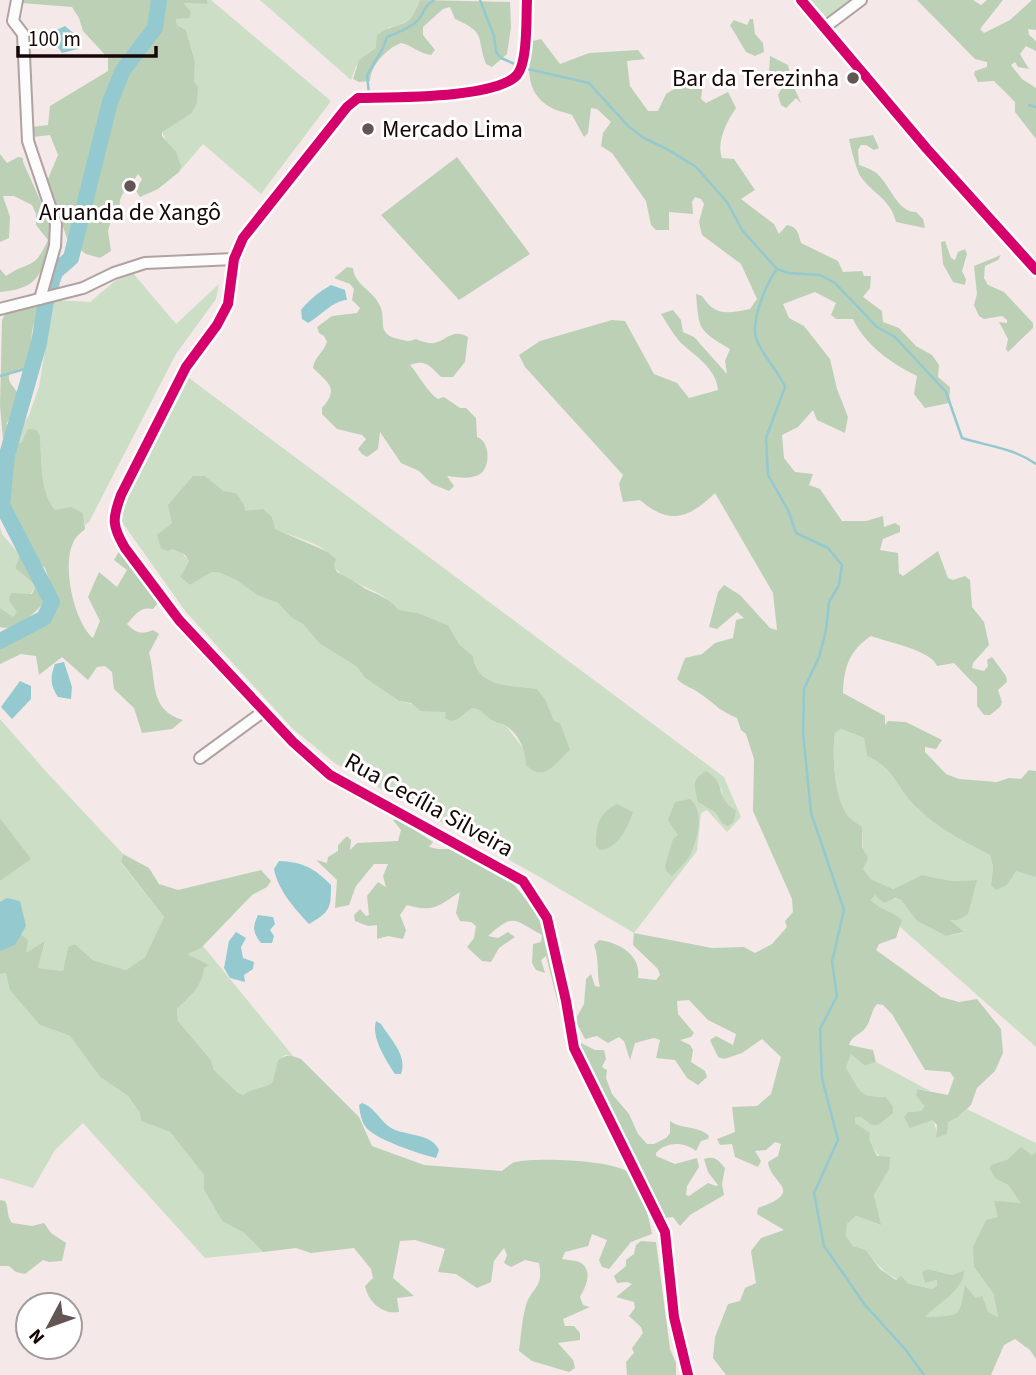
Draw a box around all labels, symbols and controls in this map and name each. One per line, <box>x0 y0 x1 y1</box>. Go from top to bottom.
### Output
scale bar <box>18 14 156 58</box>
text: 100 m <box>28 24 81 54</box>
place label: Bar da Terezinha <box>672 61 839 96</box>
marker: Bar da Terezinha <box>845 70 861 86</box>
place label: Mercado Lima <box>382 112 523 147</box>
marker: Mercado Lima <box>360 121 376 137</box>
marker: Aruanda de Xangô <box>122 178 138 194</box>
place label: Aruanda de Xangô <box>39 195 221 230</box>
street label: Rua Cecília Silveira <box>338 744 520 866</box>
north arrow <box>14 1291 84 1361</box>
text: N <box>23 1323 52 1350</box>

